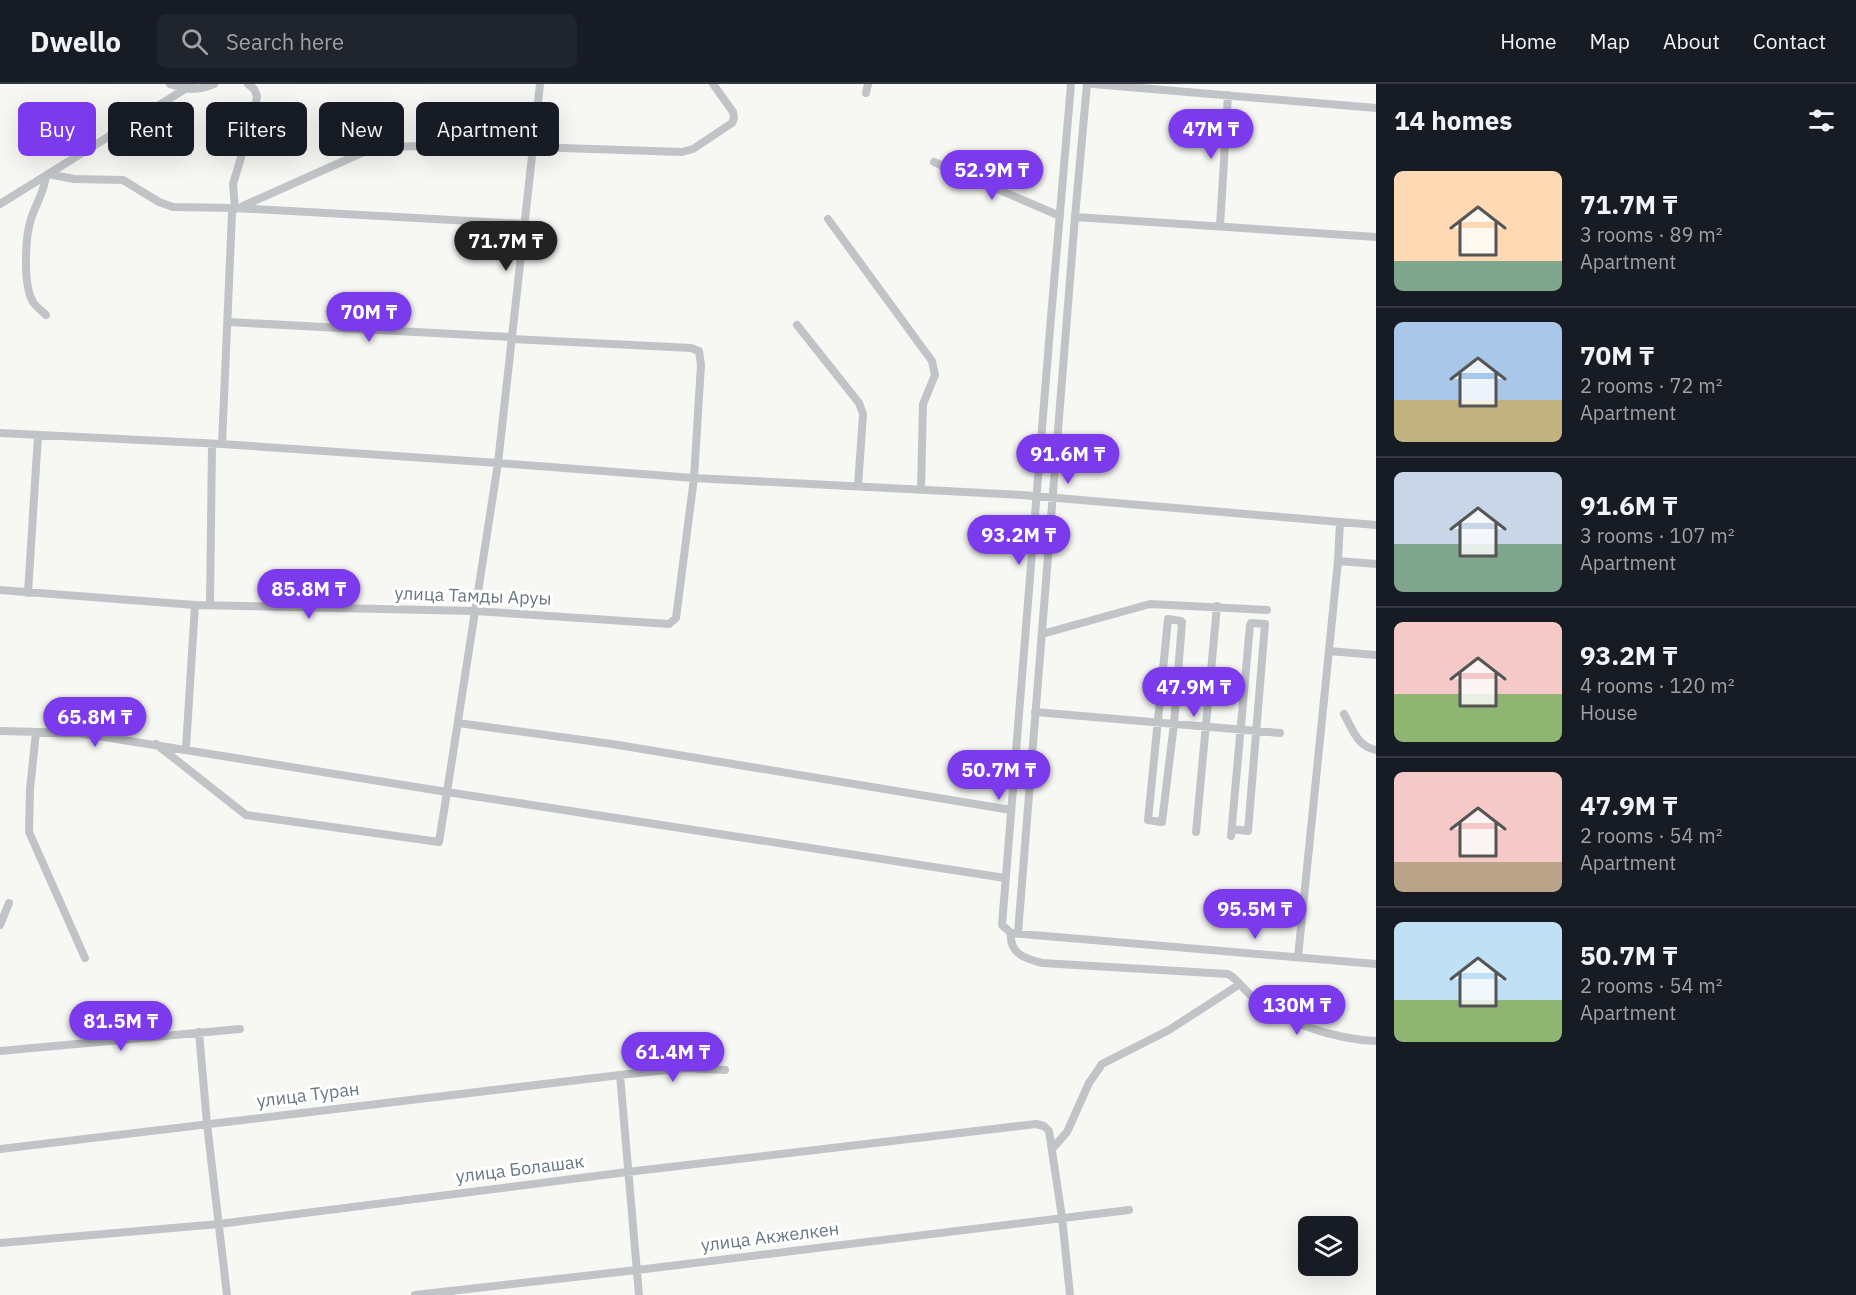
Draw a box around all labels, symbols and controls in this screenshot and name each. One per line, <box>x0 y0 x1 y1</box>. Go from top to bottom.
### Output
search box <box>157 14 577 68</box>
text: Dwello <box>30 23 121 60</box>
icon: search <box>178 25 211 58</box>
text: Search here <box>226 27 344 56</box>
text: Home <box>1500 27 1557 55</box>
text: Map <box>1590 27 1630 55</box>
text: About <box>1663 27 1720 55</box>
text: Contact <box>1753 27 1826 55</box>
chip: Buy <box>18 102 96 156</box>
chip: Rent <box>108 102 194 156</box>
chip: Filters <box>206 102 307 156</box>
chip: New <box>319 102 404 156</box>
chip: Apartment <box>416 102 559 156</box>
text: 14 homes <box>1394 103 1512 137</box>
icon: filters <box>1805 104 1838 137</box>
pin: 47M ₸ <box>1169 109 1253 160</box>
text: 47M ₸ <box>1182 115 1240 142</box>
pin: 52.9M ₸ <box>937 150 1047 201</box>
text: 52.9M ₸ <box>954 156 1030 183</box>
text: 71.7M ₸ <box>1580 187 1678 221</box>
icon: home <box>1442 195 1514 267</box>
pin: 71.7M ₸ <box>451 221 561 272</box>
text: 3 rooms · 89 m² <box>1580 221 1723 248</box>
text: 71.7M ₸ <box>468 227 544 254</box>
text: Apartment <box>1580 248 1676 275</box>
pin: 70M ₸ <box>327 292 411 343</box>
text: 70M ₸ <box>340 298 398 325</box>
text: 70M ₸ <box>1580 338 1654 372</box>
icon: home <box>1442 346 1514 418</box>
text: 2 rooms · 72 m² <box>1580 372 1723 399</box>
text: Apartment <box>1580 399 1676 426</box>
pin: 91.6M ₸ <box>1013 434 1123 485</box>
text: 91.6M ₸ <box>1030 440 1106 467</box>
text: 91.6M ₸ <box>1580 488 1678 522</box>
icon: home <box>1442 496 1514 568</box>
pin: 93.2M ₸ <box>964 515 1074 566</box>
text: 93.2M ₸ <box>981 521 1057 548</box>
text: 3 rooms · 107 m² <box>1580 522 1735 549</box>
text: Apartment <box>1580 549 1676 576</box>
pin: 85.8M ₸ <box>254 569 364 620</box>
text: 85.8M ₸ <box>271 575 347 602</box>
street label: улица Тамды Аруы <box>394 581 552 610</box>
text: 93.2M ₸ <box>1580 638 1678 672</box>
icon: home <box>1442 646 1514 718</box>
pin: 47.9M ₸ <box>1139 667 1249 718</box>
text: 4 rooms · 120 m² <box>1580 672 1735 699</box>
text: 47.9M ₸ <box>1156 673 1232 700</box>
pin: 65.8M ₸ <box>40 697 150 748</box>
text: House <box>1580 699 1637 726</box>
text: 65.8M ₸ <box>57 703 133 730</box>
pin: 50.7M ₸ <box>944 750 1054 801</box>
text: 50.7M ₸ <box>961 756 1037 783</box>
text: 47.9M ₸ <box>1580 788 1678 822</box>
icon: home <box>1442 796 1514 868</box>
text: 2 rooms · 54 m² <box>1580 822 1723 849</box>
text: Apartment <box>1580 849 1676 876</box>
pin: 95.5M ₸ <box>1200 889 1310 940</box>
text: 95.5M ₸ <box>1217 895 1293 922</box>
text: 50.7M ₸ <box>1580 938 1678 972</box>
icon: home <box>1442 946 1514 1018</box>
text: 2 rooms · 54 m² <box>1580 972 1723 999</box>
pin: 130M ₸ <box>1248 985 1346 1036</box>
text: 130M ₸ <box>1262 991 1332 1018</box>
text: Apartment <box>1580 999 1676 1026</box>
pin: 81.5M ₸ <box>66 1001 176 1052</box>
text: 81.5M ₸ <box>83 1007 159 1034</box>
pin: 61.4M ₸ <box>618 1032 728 1083</box>
text: 61.4M ₸ <box>635 1038 711 1065</box>
street label: улица Туран <box>255 1077 361 1112</box>
street label: улица Болашак <box>454 1149 586 1188</box>
map controls <box>1298 1216 1358 1276</box>
button: layers <box>1298 1216 1358 1276</box>
street label: улица Акжелкен <box>699 1217 840 1256</box>

